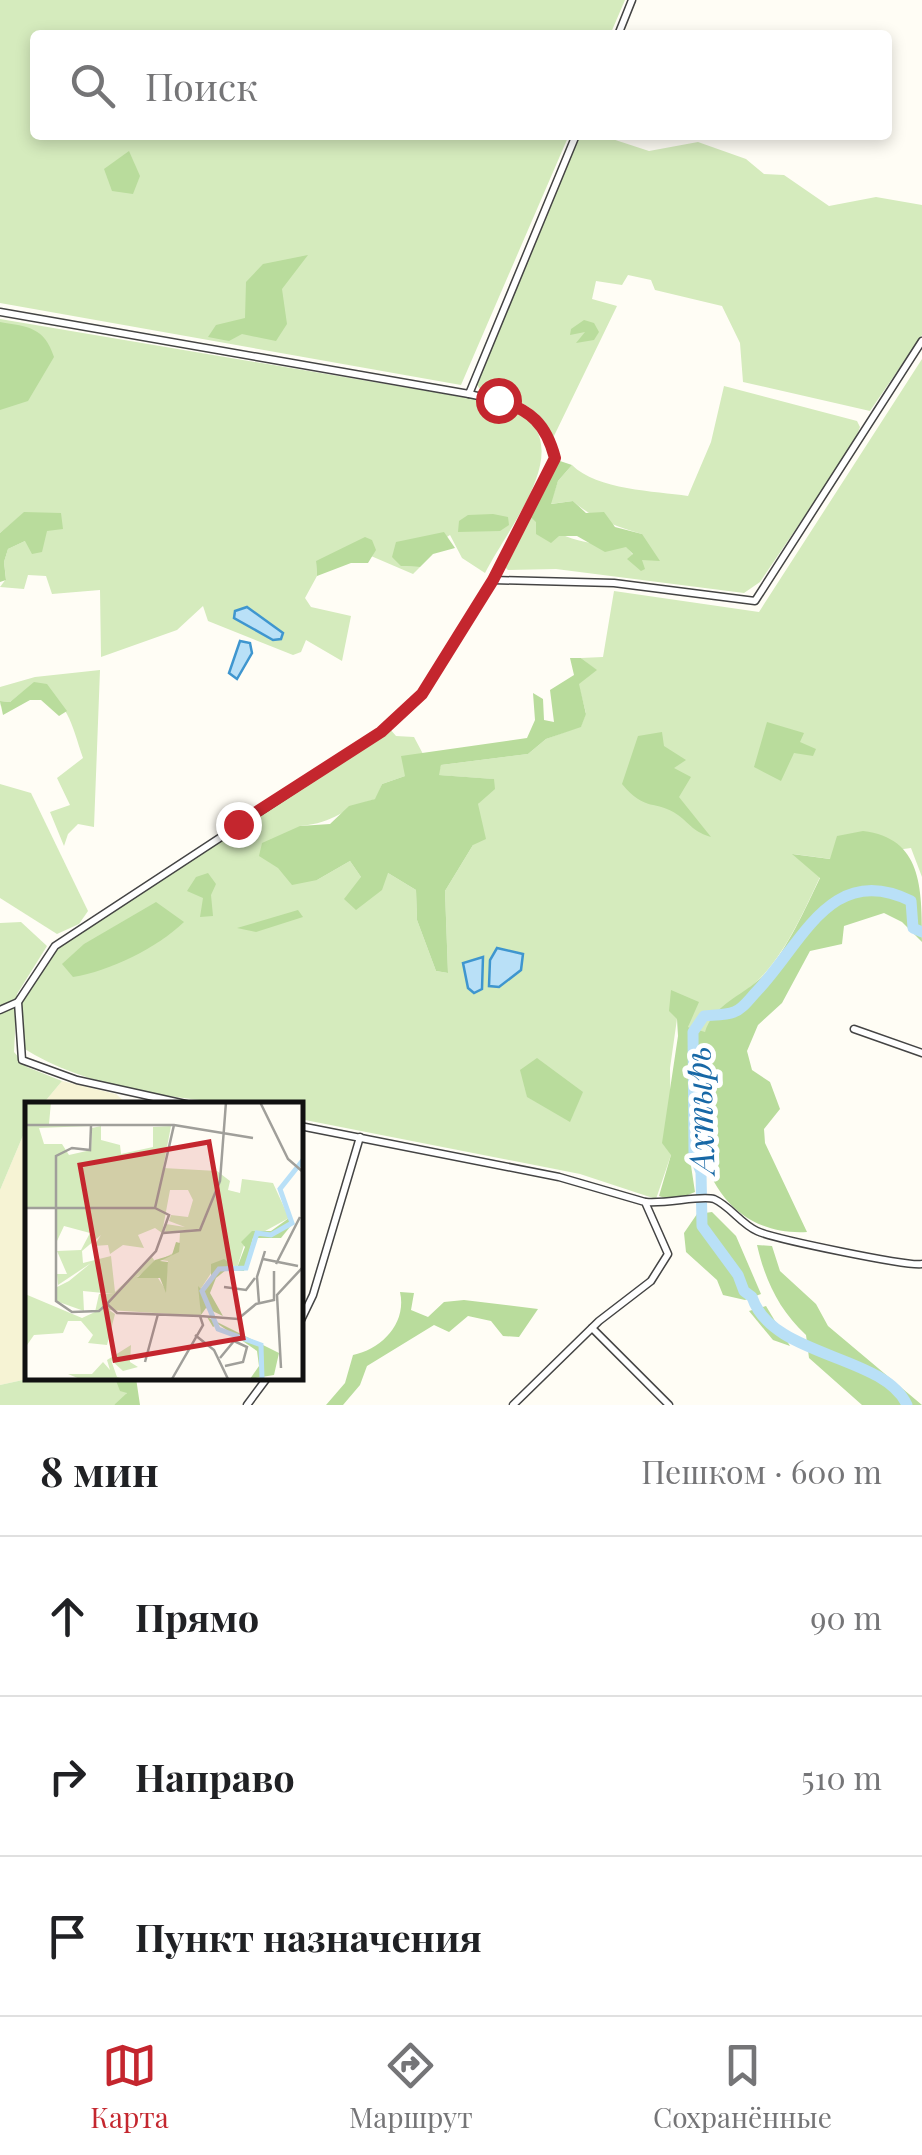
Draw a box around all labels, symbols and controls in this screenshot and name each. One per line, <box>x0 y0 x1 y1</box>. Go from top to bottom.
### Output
search box <box>30 30 892 140</box>
icon: search <box>65 58 120 113</box>
text: Поиск <box>145 60 258 111</box>
route start <box>476 378 522 424</box>
route end <box>216 802 262 848</box>
water label: Ахтырь <box>672 1045 724 1179</box>
inset map <box>25 1102 302 1380</box>
text: 8 мин <box>40 1442 159 1498</box>
text: Пешком · 600 m <box>641 1449 882 1492</box>
icon: ahead <box>40 1589 95 1644</box>
text: Прямо <box>135 1591 259 1642</box>
text: 90 m <box>810 1595 882 1638</box>
icon: right <box>40 1749 95 1804</box>
text: Направо <box>135 1751 295 1802</box>
text: 510 m <box>801 1755 882 1798</box>
icon: arrive <box>40 1909 95 1964</box>
text: Пункт назначения <box>135 1911 482 1962</box>
tab: Карта <box>90 2038 169 2135</box>
tab: Маршрут <box>349 2038 473 2135</box>
tab: Сохранённые <box>653 2038 832 2135</box>

